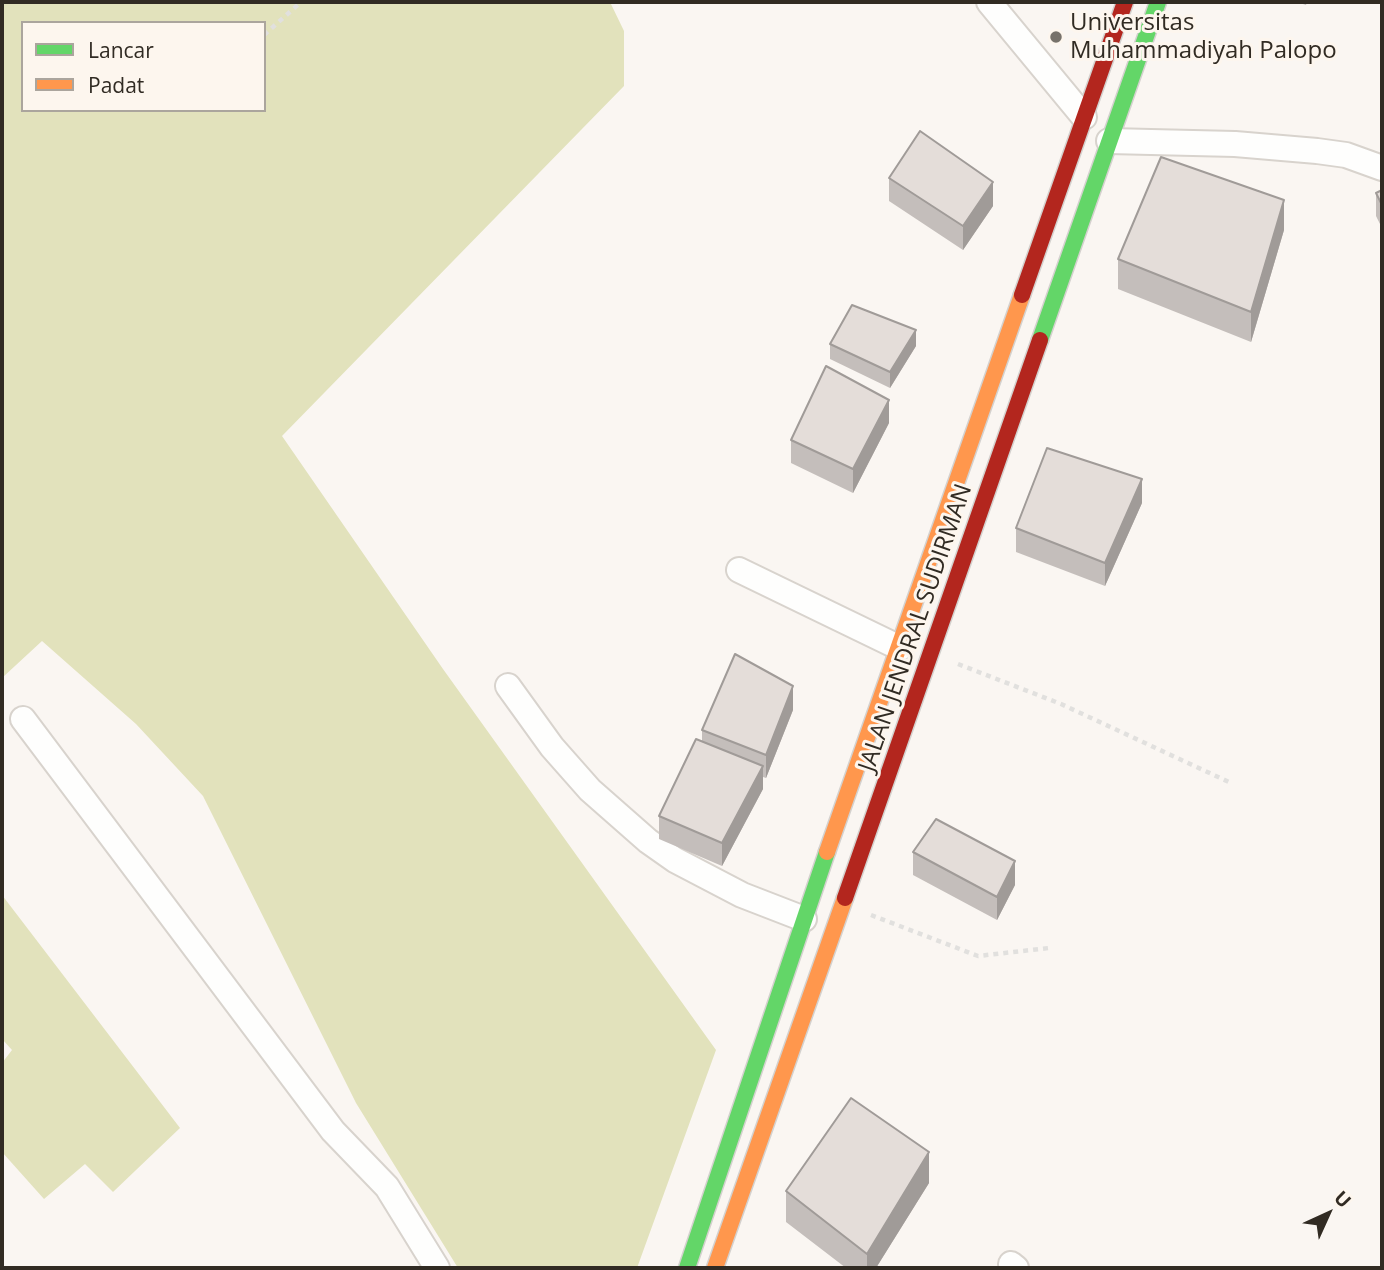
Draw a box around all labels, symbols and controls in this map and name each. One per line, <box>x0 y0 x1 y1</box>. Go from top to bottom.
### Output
place label: Universitas Muhammadiyah Palopo <box>1070 9 1337 65</box>
legend <box>21 21 266 112</box>
marker: Universitas Muhammadiyah Palopo <box>1048 29 1064 45</box>
text: Lancar <box>88 36 154 64</box>
text: Padat <box>88 71 144 99</box>
street label: JALAN JENDRAL SUDIRMAN <box>853 481 979 775</box>
north arrow <box>1293 1179 1363 1249</box>
text: U <box>1329 1185 1357 1213</box>

